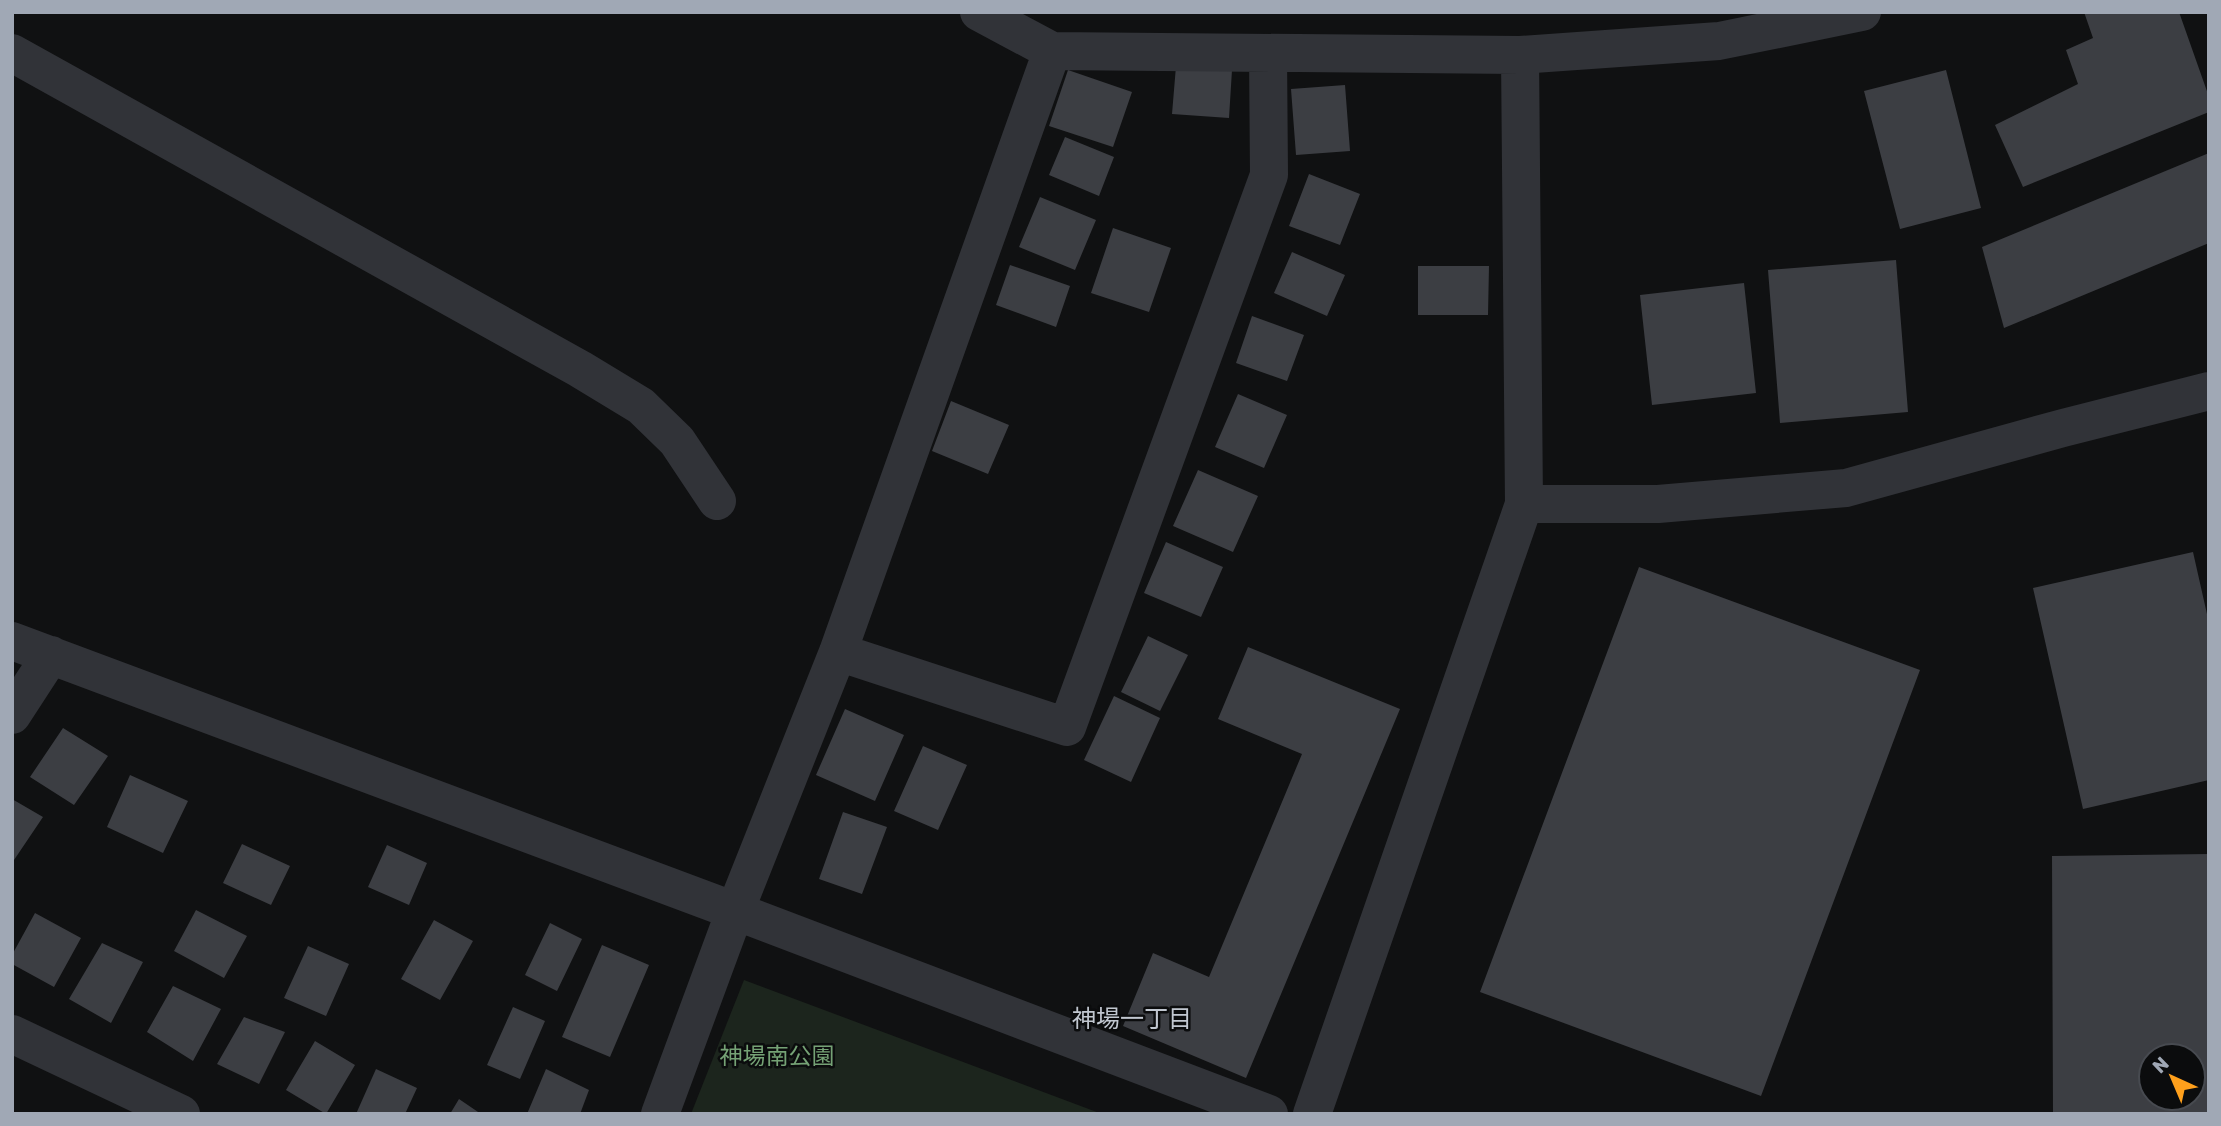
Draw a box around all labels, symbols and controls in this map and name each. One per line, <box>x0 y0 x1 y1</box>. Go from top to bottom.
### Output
district label: 神場一丁目 <box>1072 1005 1192 1033</box>
park label: 神場南公園 <box>720 1042 835 1070</box>
north arrow <box>2137 1042 2207 1112</box>
text: N <box>2148 1052 2173 1078</box>

